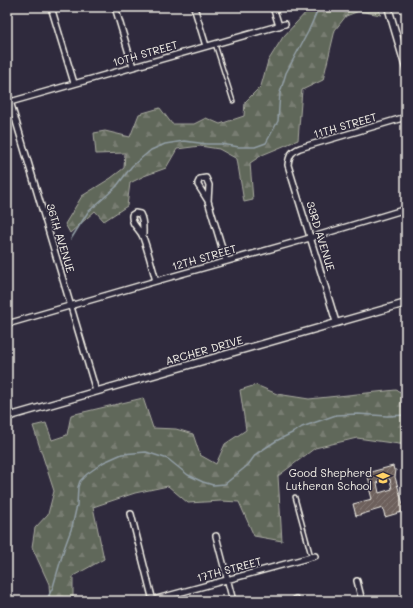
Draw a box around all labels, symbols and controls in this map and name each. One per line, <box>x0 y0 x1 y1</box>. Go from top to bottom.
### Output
street label: 10TH STREET <box>111 37 179 69</box>
street label: 11TH STREET <box>311 109 379 141</box>
street label: 33RD AVENUE <box>303 199 339 273</box>
street label: 36TH AVENUE <box>43 202 79 274</box>
street label: 12TH STREET <box>170 241 238 273</box>
street label: ARCHER DRIVE <box>163 332 245 368</box>
place label: Good Shepherd Lutheran School <box>286 465 372 493</box>
school or university icon: Good Shepherd Lutheran School <box>375 470 391 486</box>
street label: 17TH STREET <box>195 553 263 585</box>

